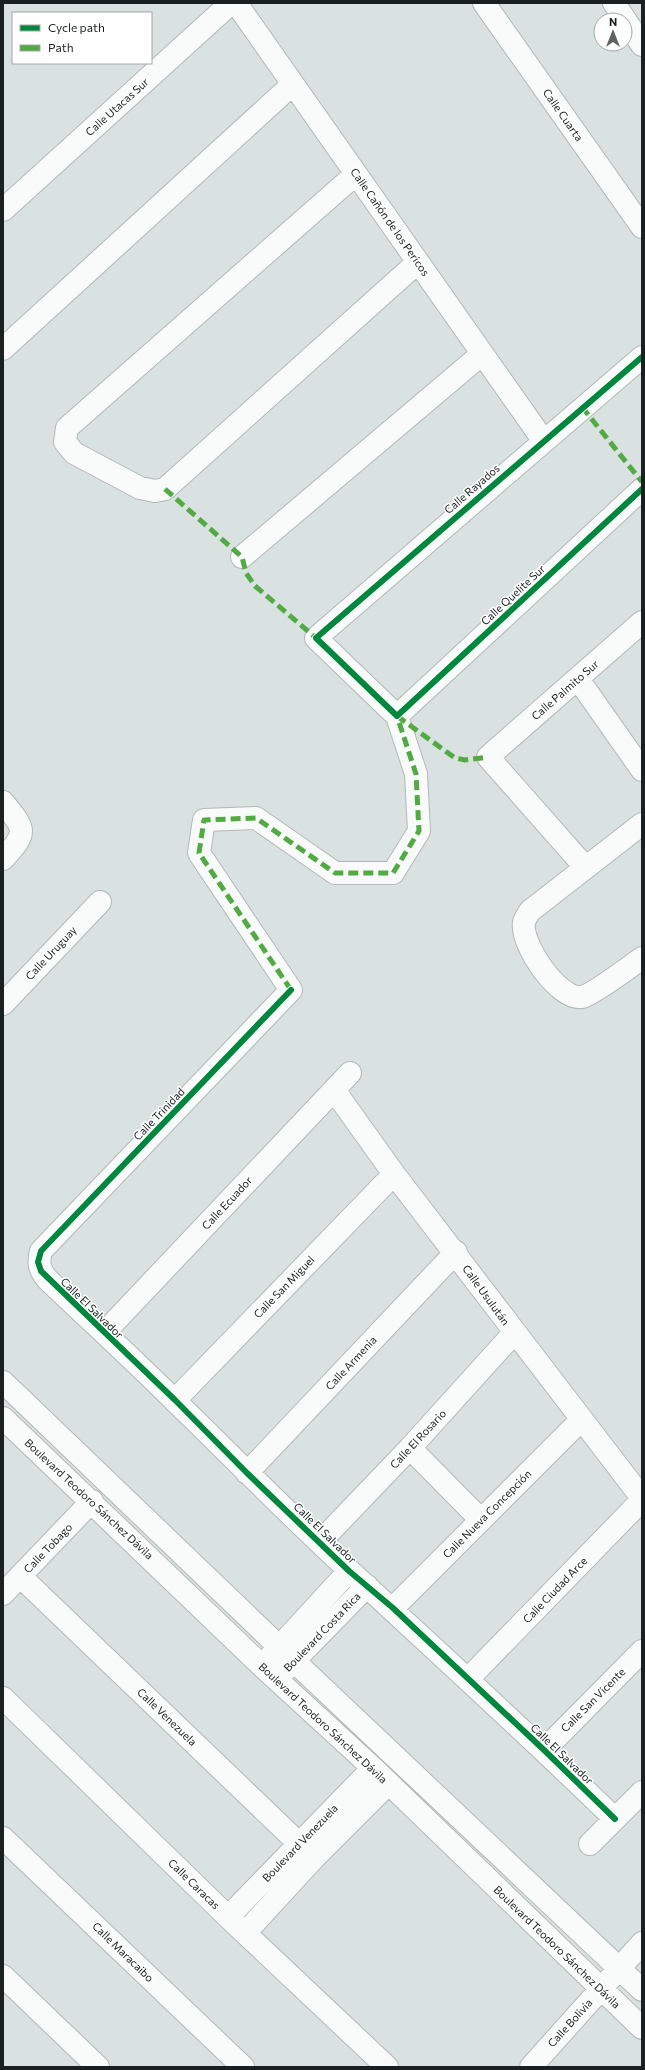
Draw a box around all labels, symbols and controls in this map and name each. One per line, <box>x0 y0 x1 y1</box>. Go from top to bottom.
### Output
legend <box>12 12 152 64</box>
north arrow <box>593 12 633 52</box>
text: N <box>609 15 617 28</box>
text: Cycle path <box>48 20 105 34</box>
text: Path <box>48 40 74 54</box>
street label: Calle Utacas Sur <box>82 75 151 138</box>
street label: Calle Cuarta <box>541 86 586 143</box>
street label: Calle Cañón de los Pericos <box>348 165 433 278</box>
street label: Calle Rayados <box>441 461 502 516</box>
street label: Calle Quelite Sur <box>478 561 548 628</box>
street label: Calle Palmito Sur <box>528 657 601 722</box>
street label: Calle Uruguay <box>22 923 79 982</box>
street label: Calle Trinidad <box>130 1085 187 1143</box>
street label: Calle Ecuador <box>199 1173 255 1232</box>
street label: Calle San Miguel <box>251 1253 317 1320</box>
street label: Calle Usulután <box>460 1262 513 1327</box>
street label: Calle El Salvador <box>58 1275 127 1341</box>
street label: Calle Armenia <box>322 1333 379 1392</box>
street label: Calle El Rosario <box>387 1406 449 1471</box>
street label: Boulevard Teodoro Sánchez Dávila <box>22 1436 156 1562</box>
street label: Calle Nueva Concepción <box>440 1467 534 1561</box>
street label: Calle El Salvador <box>291 1500 360 1566</box>
street label: Calle Tobago <box>21 1520 75 1575</box>
street label: Calle Ciudad Arce <box>520 1554 590 1625</box>
street label: Boulevard Costa Rica <box>281 1589 363 1674</box>
street label: Boulevard Teodoro Sánchez Dávila <box>256 1660 390 1786</box>
street label: Calle San Vicente <box>558 1665 628 1734</box>
street label: Calle Venezuela <box>135 1685 200 1748</box>
street label: Calle El Salvador <box>528 1721 597 1787</box>
street label: Boulevard Venezuela <box>259 1801 340 1884</box>
street label: Calle Caracas <box>166 1856 223 1911</box>
street label: Boulevard Teodoro Sánchez Dávila <box>491 1883 623 2011</box>
street label: Calle Maracaibo <box>90 1919 157 1984</box>
street label: Calle Bolivia <box>545 1996 595 2049</box>

